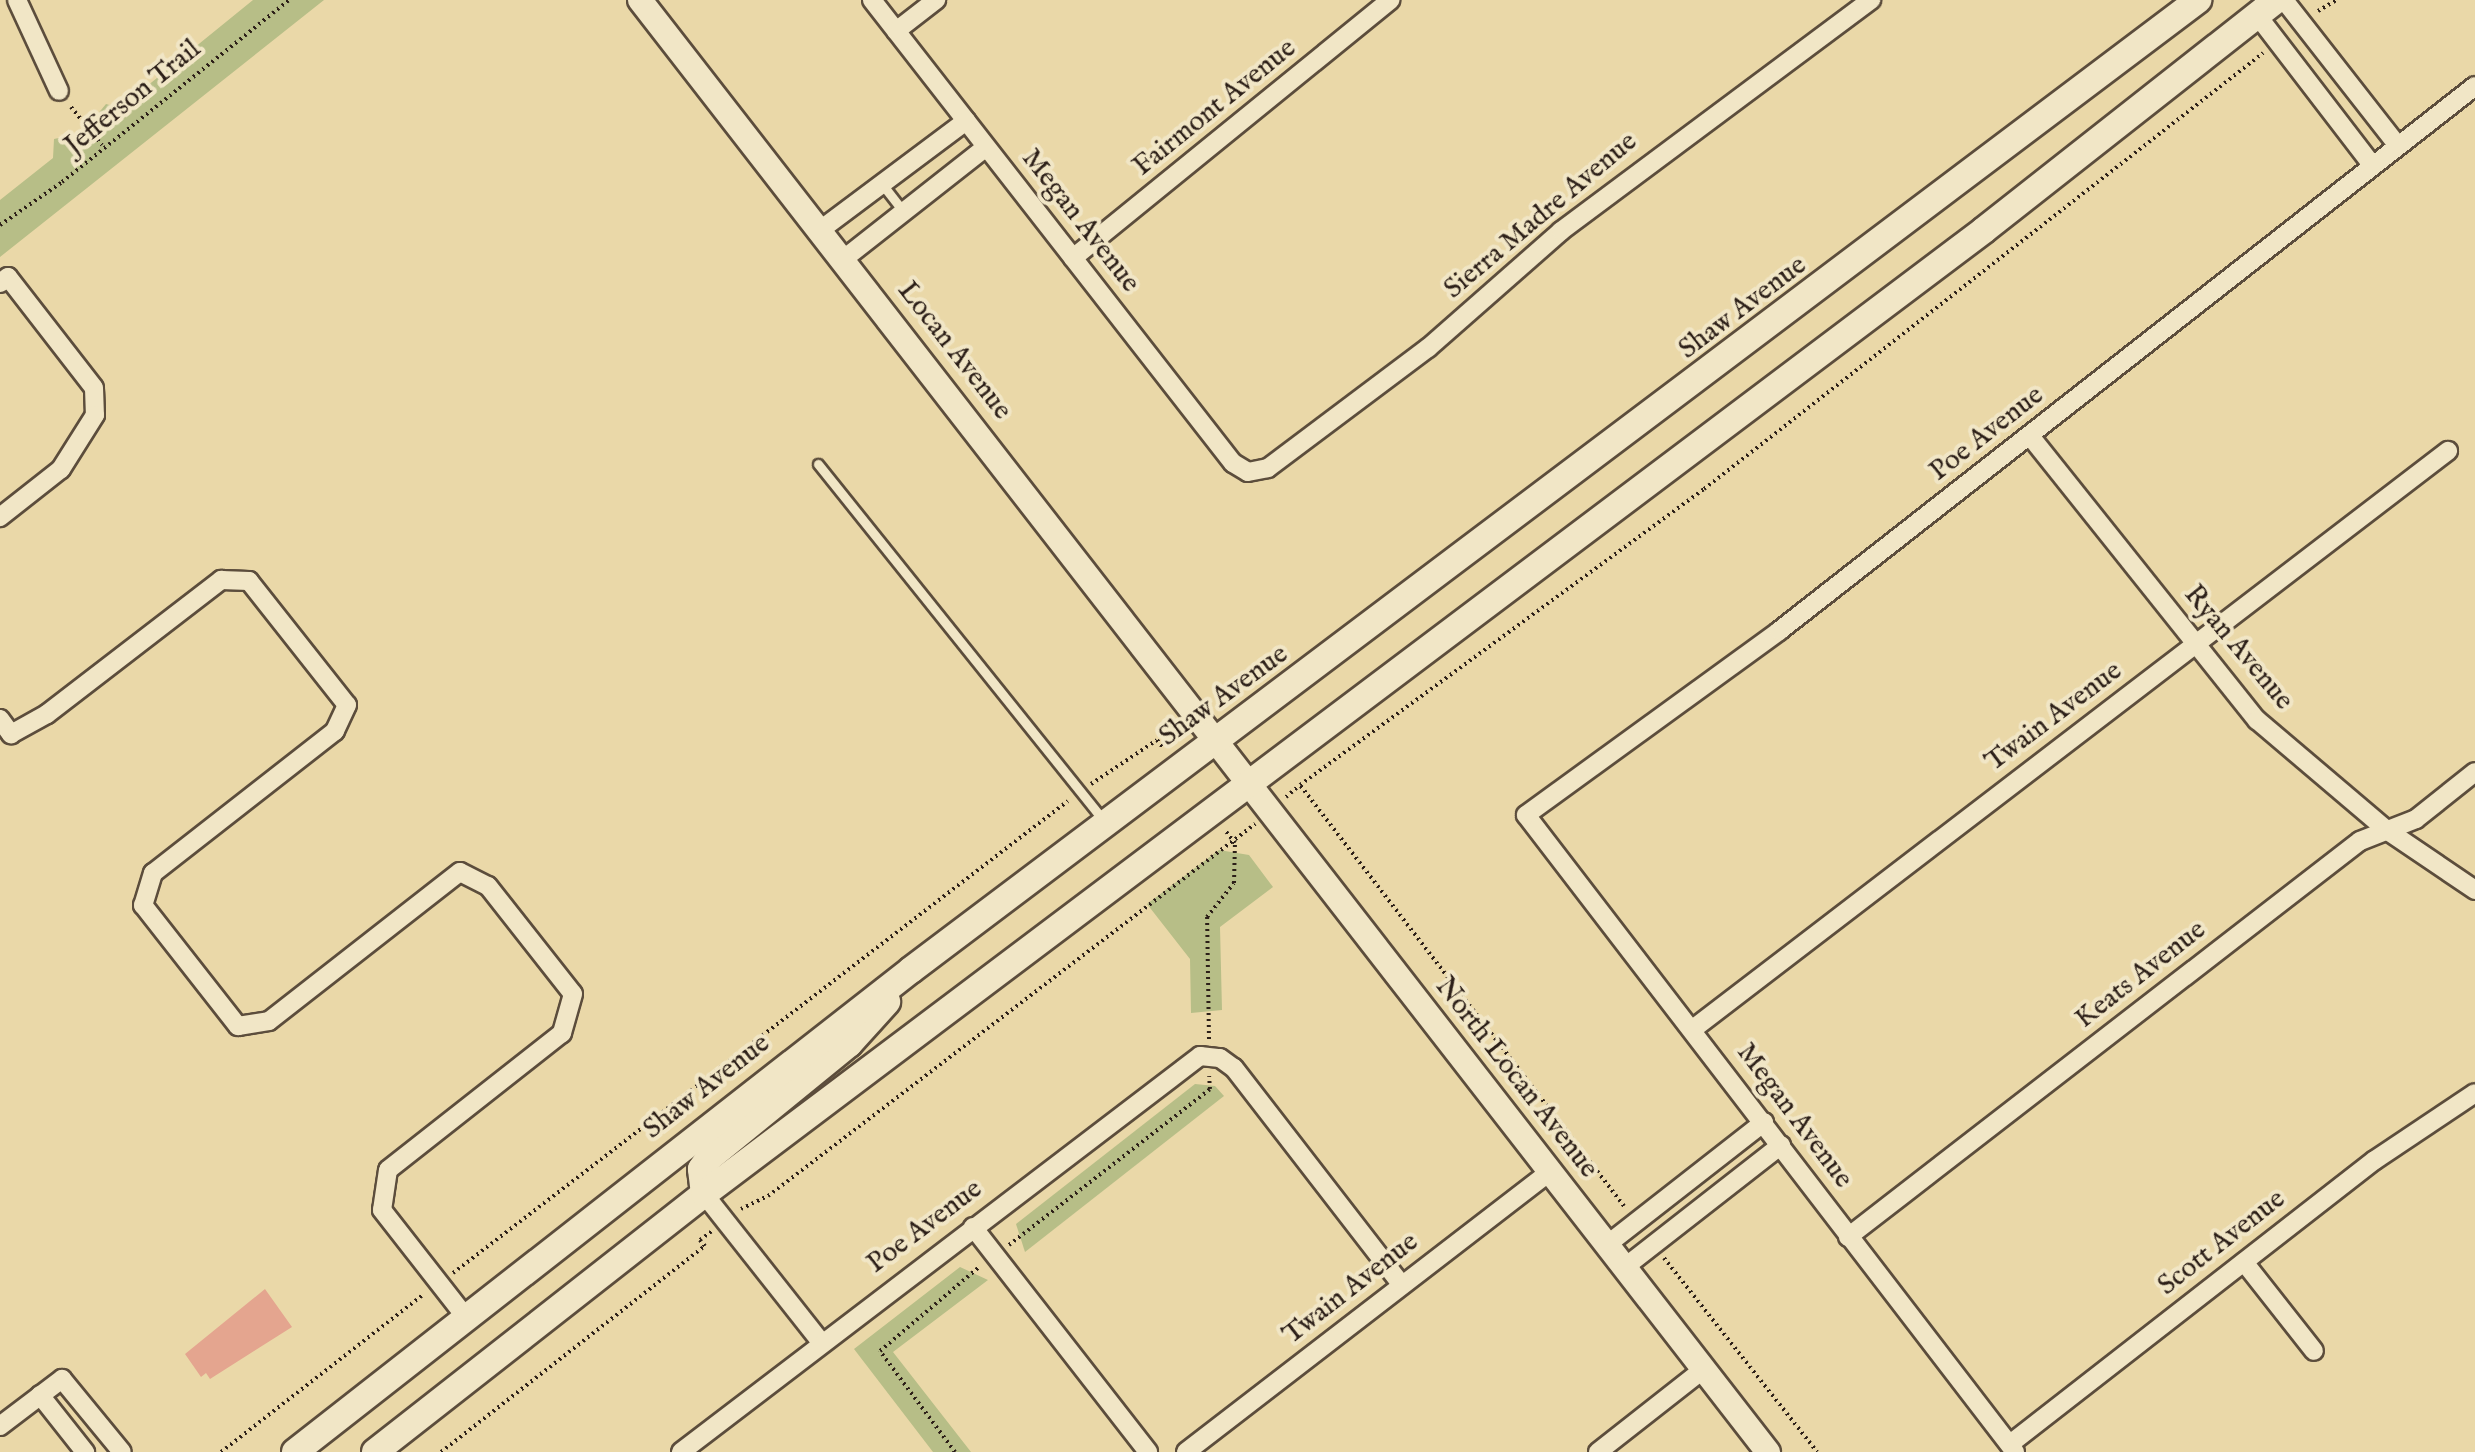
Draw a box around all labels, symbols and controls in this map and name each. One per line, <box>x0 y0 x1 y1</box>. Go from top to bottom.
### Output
street label: Fairmont Avenue <box>1127 32 1303 184</box>
street label: Jefferson Trail <box>58 33 208 163</box>
street label: Sierra Madre Avenue <box>1438 126 1644 306</box>
street label: Megan Avenue <box>1014 143 1146 299</box>
street label: Shaw Avenue <box>1673 249 1813 367</box>
street label: Locan Avenue <box>890 275 1018 427</box>
street label: Poe Avenue <box>1923 379 2051 489</box>
street label: Ryan Avenue <box>2176 579 2300 717</box>
street label: Shaw Avenue <box>1153 638 1295 754</box>
street label: Twain Avenue <box>1979 655 2129 779</box>
street label: Keats Avenue <box>2069 914 2213 1036</box>
street label: North Locan Avenue <box>1427 971 1605 1185</box>
street label: Shaw Avenue <box>637 1027 777 1147</box>
street label: Megan Avenue <box>1729 1037 1859 1195</box>
street label: Poe Avenue <box>861 1173 989 1281</box>
street label: Scott Avenue <box>2152 1183 2292 1303</box>
street label: Twain Avenue <box>1277 1226 1425 1352</box>

